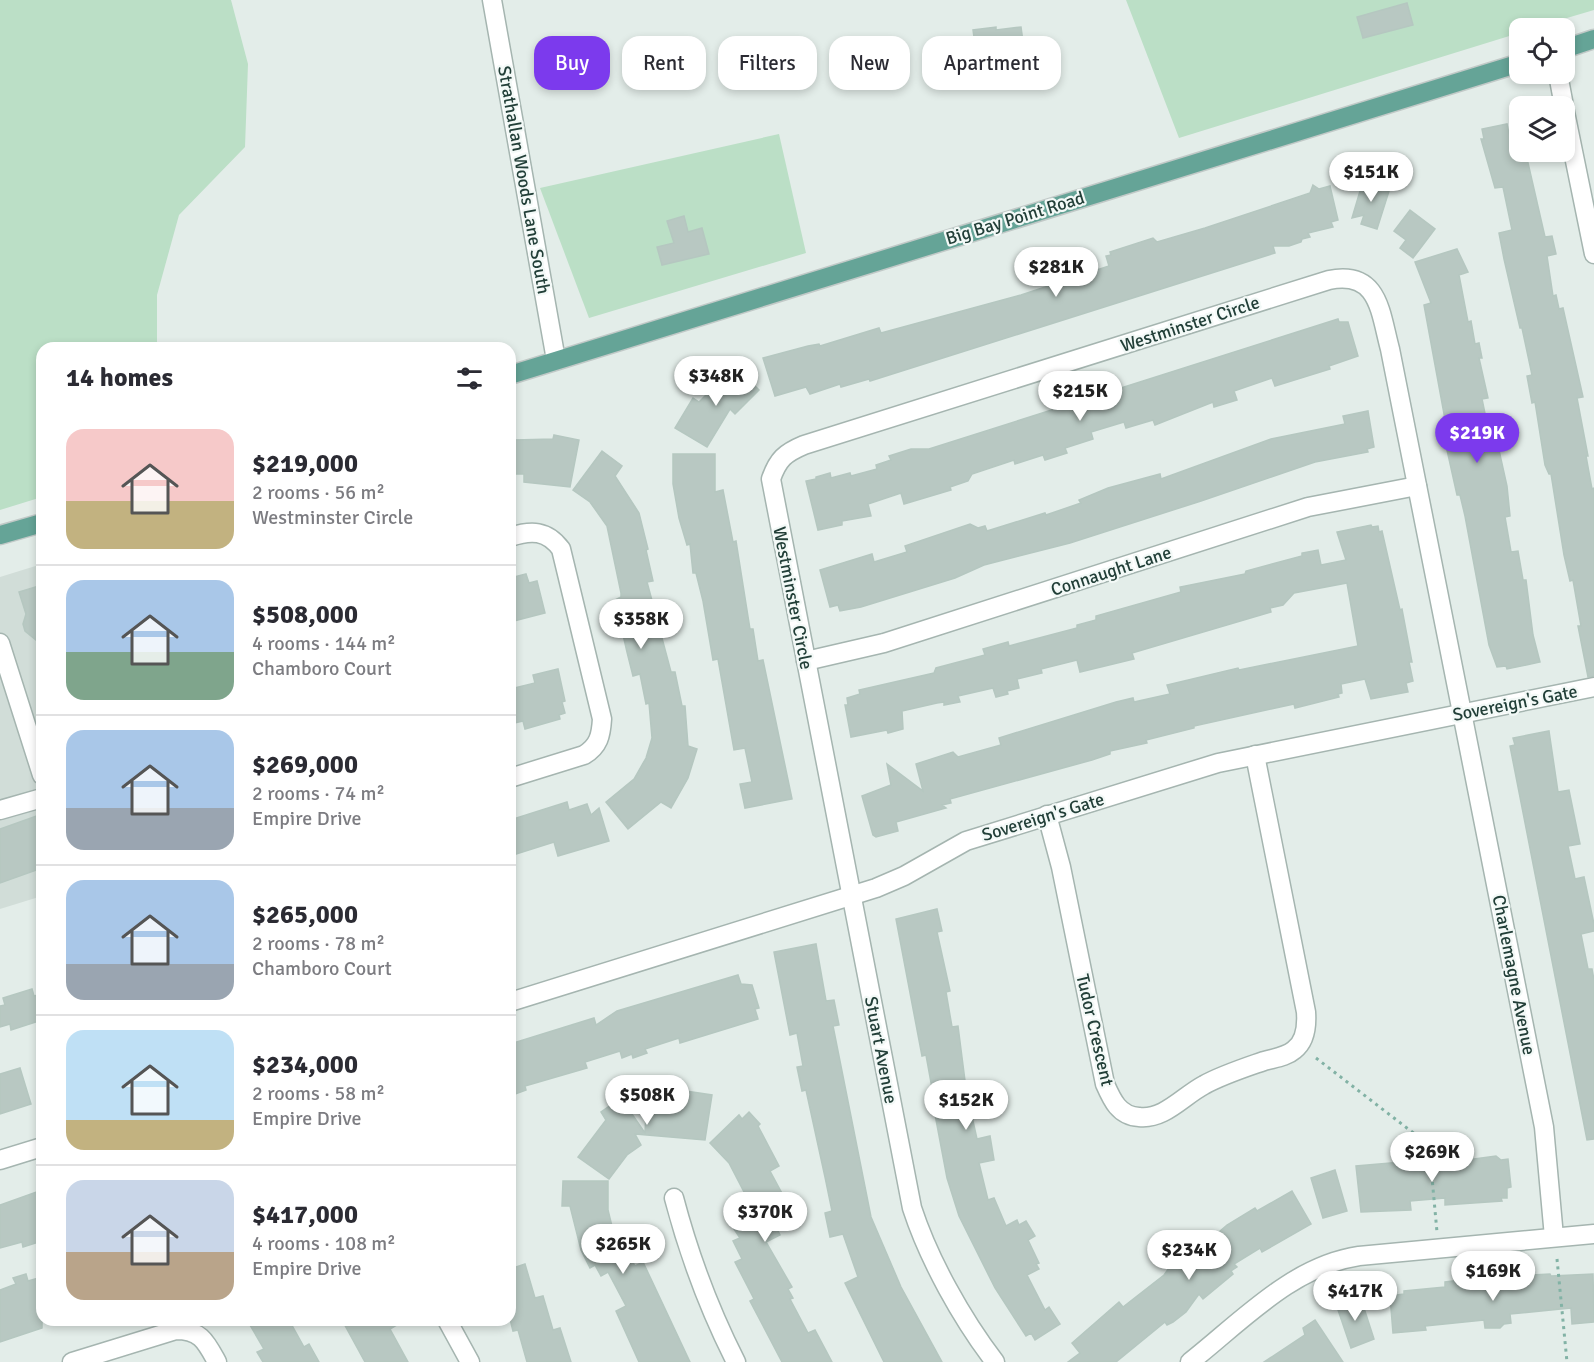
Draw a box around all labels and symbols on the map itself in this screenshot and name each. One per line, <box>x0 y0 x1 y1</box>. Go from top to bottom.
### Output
street label: Strathallan Woods Lane South <box>493 64 555 296</box>
pin: $151K <box>1329 152 1413 203</box>
street label: Big Bay Point Road <box>943 186 1087 250</box>
pin: $281K <box>1014 247 1098 298</box>
street label: Westminster Circle <box>1118 291 1262 357</box>
pin: $348K <box>674 356 758 407</box>
pin: $215K <box>1038 371 1122 422</box>
pin: $219K <box>1435 413 1519 464</box>
street label: Westminster Circle <box>768 525 818 671</box>
street label: Connaught Lane <box>1048 541 1174 601</box>
pin: $358K <box>599 599 683 650</box>
street label: Sovereign's Gate <box>1451 680 1579 726</box>
street label: Sovereign's Gate <box>979 788 1107 846</box>
street label: Charlemagne Avenue <box>1488 893 1540 1057</box>
street label: Tudor Crescent <box>1071 972 1119 1088</box>
street label: Stuart Avenue <box>860 994 902 1106</box>
pin: $508K <box>605 1075 689 1126</box>
pin: $152K <box>924 1080 1008 1131</box>
pin: $269K <box>1390 1132 1474 1183</box>
pin: $370K <box>723 1192 807 1243</box>
pin: $265K <box>581 1224 665 1275</box>
pin: $234K <box>1147 1230 1231 1281</box>
pin: $169K <box>1451 1251 1535 1302</box>
pin: $417K <box>1313 1271 1397 1322</box>

